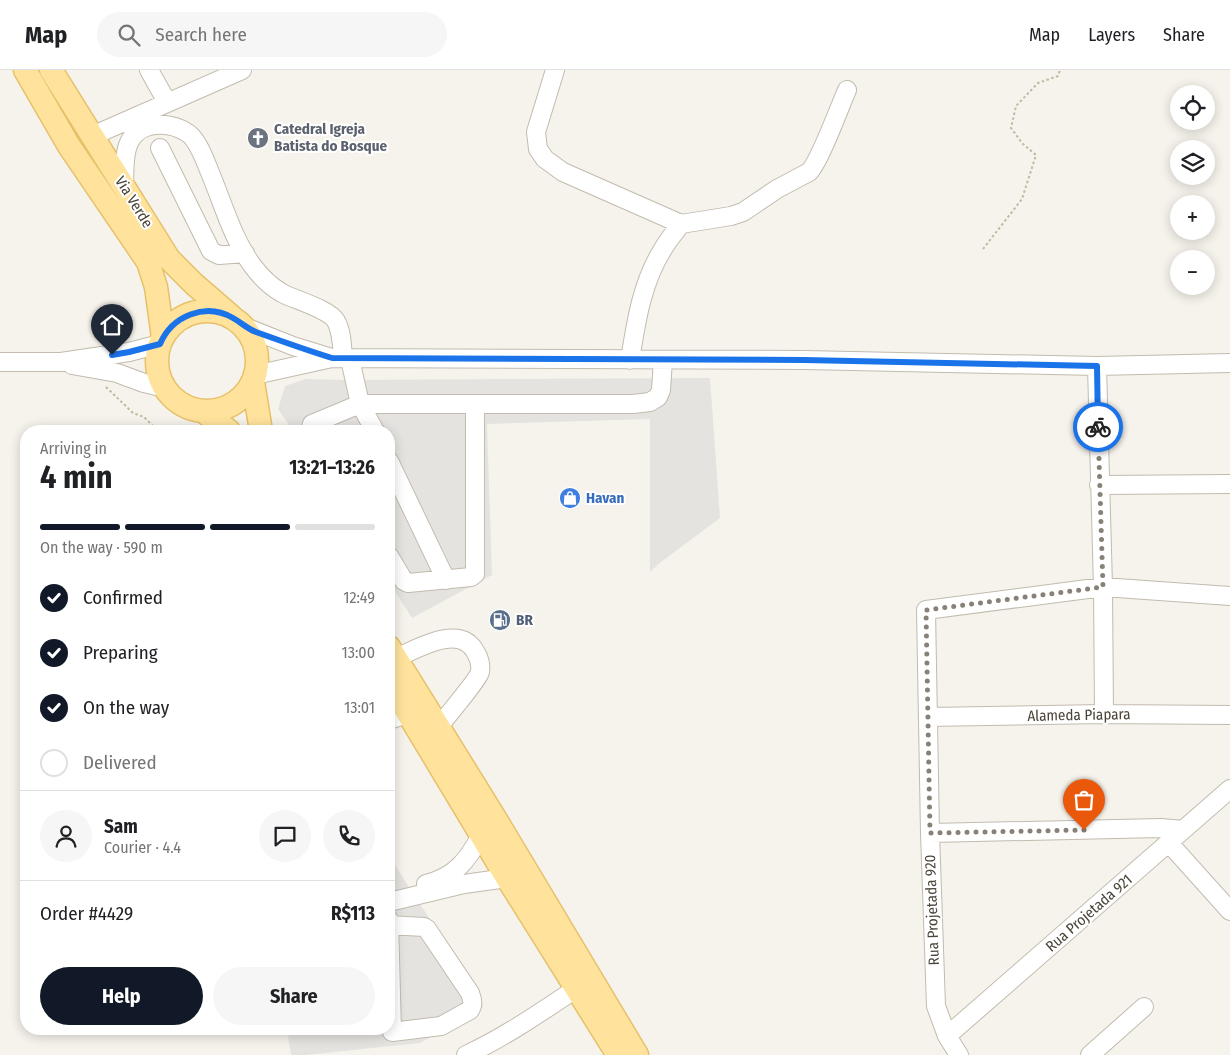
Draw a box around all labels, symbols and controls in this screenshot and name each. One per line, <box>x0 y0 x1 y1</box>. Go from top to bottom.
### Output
search box <box>97 12 447 57</box>
text: Map <box>25 21 67 49</box>
icon: search <box>115 21 143 49</box>
text: Search here <box>155 23 247 46</box>
text: Map <box>1029 24 1060 46</box>
text: Layers <box>1088 24 1135 46</box>
text: Share <box>1163 24 1205 46</box>
map controls <box>1170 85 1215 295</box>
button: locate <box>1170 85 1215 130</box>
place label: Catedral Igreja Batista do Bosque <box>274 120 388 155</box>
church icon: Catedral Igreja Batista do Bosque <box>246 126 270 150</box>
button: layers <box>1170 140 1215 185</box>
street label: Via Verde <box>111 173 157 231</box>
button: + <box>1170 195 1215 240</box>
button: − <box>1170 250 1215 295</box>
pin <box>91 304 133 355</box>
icon: home <box>98 311 126 339</box>
courier <box>1073 402 1123 452</box>
icon: bike <box>1084 413 1112 441</box>
text: Arriving in <box>40 439 107 458</box>
text: 13:21–13:26 <box>289 456 375 479</box>
text: 4 min <box>40 458 113 496</box>
shop icon: Havan <box>558 486 582 510</box>
place label: Havan <box>586 489 624 507</box>
text: On the way · 590 m <box>40 538 163 557</box>
icon: check <box>40 584 68 612</box>
text: Confirmed <box>83 586 163 609</box>
text: 12:49 <box>343 588 375 607</box>
fuel station icon: BR <box>488 608 512 632</box>
place label: BR <box>516 611 533 629</box>
icon: check <box>40 639 68 667</box>
text: Preparing <box>83 641 158 664</box>
text: 13:00 <box>341 643 375 662</box>
icon: check <box>40 694 68 722</box>
text: On the way <box>83 696 169 719</box>
text: 13:01 <box>344 698 375 717</box>
street label: Alameda Piapara <box>1027 705 1131 725</box>
text: Delivered <box>83 751 157 774</box>
pin <box>1063 779 1105 830</box>
icon: bag <box>1070 786 1098 814</box>
button: person <box>40 810 92 862</box>
button: chat <box>259 810 311 862</box>
button: phone <box>323 810 375 862</box>
text: Sam <box>104 815 138 838</box>
text: Courier · 4.4 <box>104 838 181 857</box>
street label: Rua Projetada 920 <box>921 854 943 966</box>
street label: Rua Projetada 921 <box>1042 871 1136 955</box>
text: Order #4429 <box>40 902 133 925</box>
text: R$113 <box>331 902 375 925</box>
button: Help <box>40 967 203 1025</box>
button: Share <box>213 967 375 1025</box>

